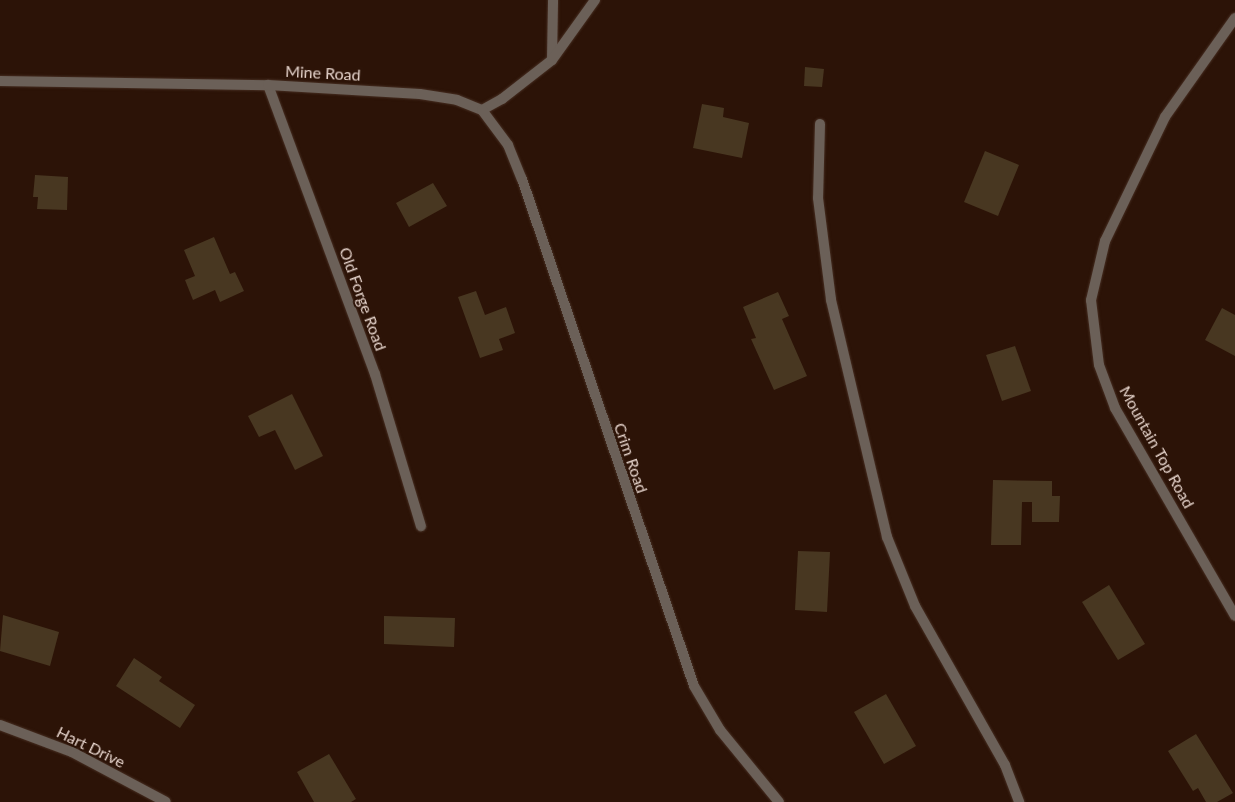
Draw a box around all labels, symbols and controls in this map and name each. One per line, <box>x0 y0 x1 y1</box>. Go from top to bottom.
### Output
street label: Mine Road <box>285 61 361 85</box>
street label: Old Forge Road <box>335 245 391 353</box>
street label: Mountain Top Road <box>1115 382 1199 512</box>
street label: Crim Road <box>610 420 652 496</box>
street label: Hart Drive <box>54 722 128 772</box>

